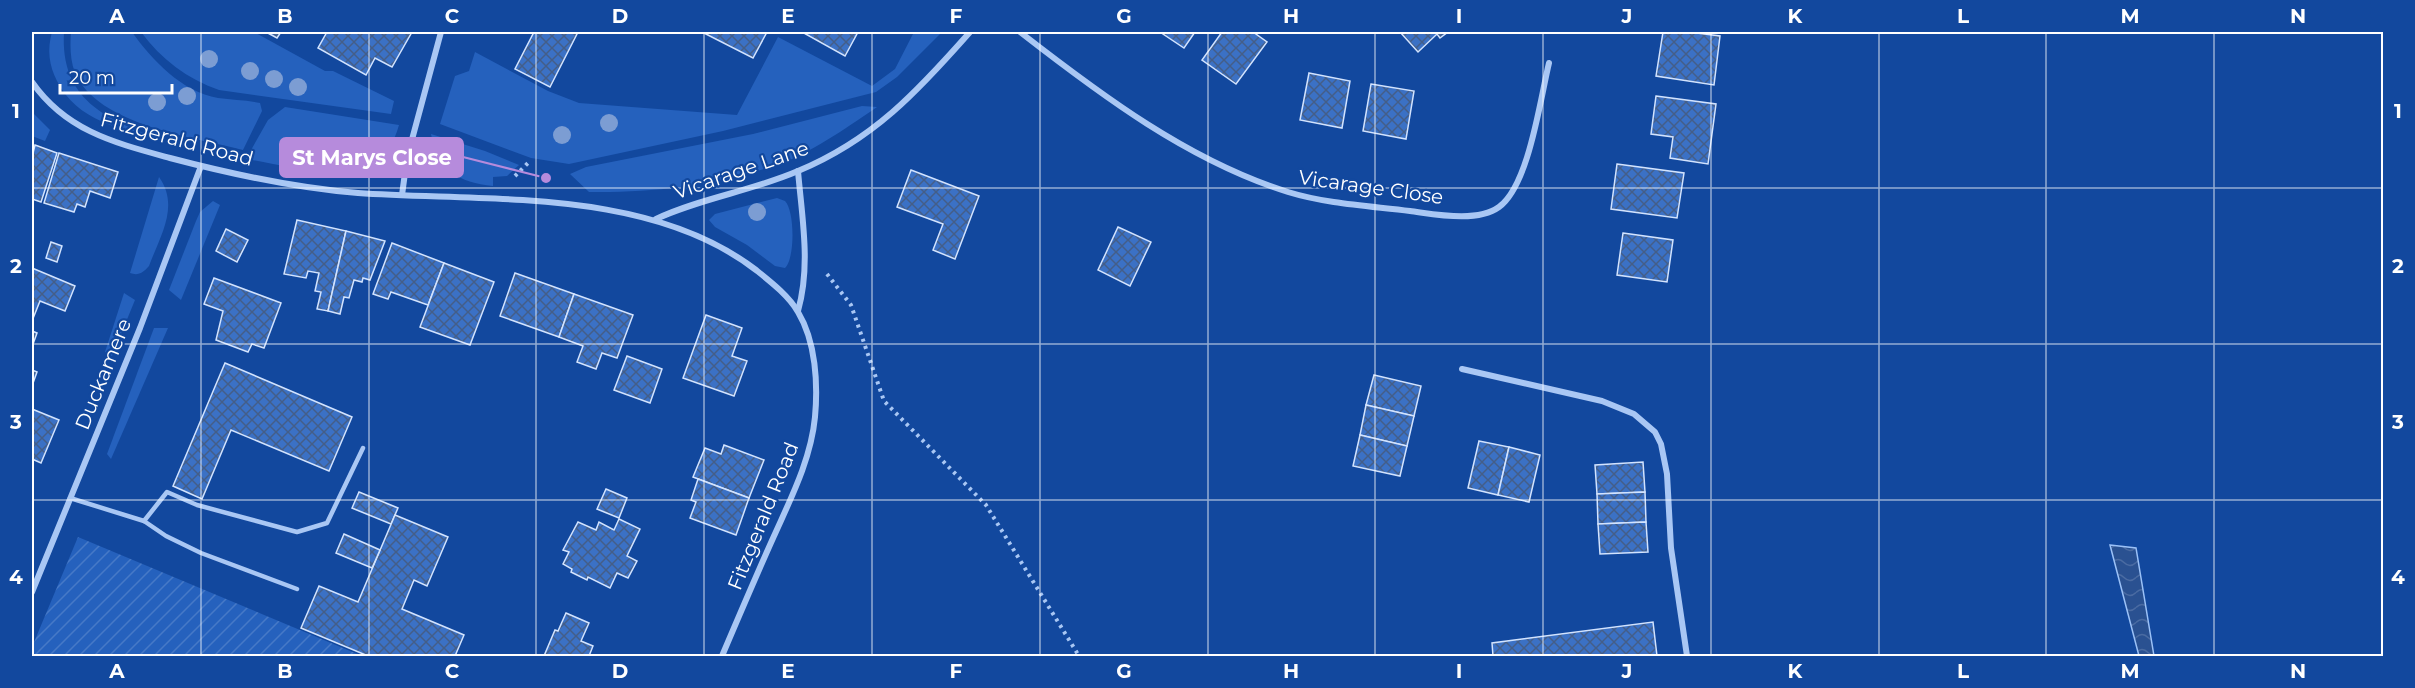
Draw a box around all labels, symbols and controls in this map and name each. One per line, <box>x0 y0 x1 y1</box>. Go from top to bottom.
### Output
text: A <box>108 4 125 28</box>
text: B <box>277 4 293 28</box>
text: C <box>445 4 460 28</box>
text: D <box>612 4 628 28</box>
text: E <box>781 4 795 28</box>
text: F <box>950 4 963 28</box>
text: G <box>1116 4 1132 28</box>
text: H <box>1283 4 1299 28</box>
text: I <box>1456 4 1462 28</box>
text: J <box>1621 4 1632 28</box>
text: K <box>1788 4 1804 28</box>
text: L <box>1957 4 1969 28</box>
text: M <box>2120 4 2140 28</box>
text: N <box>2290 4 2306 28</box>
scale bar <box>60 57 172 95</box>
text: 20 m <box>69 67 115 89</box>
text: 1 <box>12 99 20 123</box>
text: 1 <box>2394 99 2402 123</box>
street label: Fitzgerald Road <box>98 107 256 171</box>
street label: Vicarage Lane <box>670 136 812 204</box>
callout: St Marys Close <box>280 138 463 177</box>
text: St Marys Close <box>292 145 452 170</box>
street label: Vicarage Close <box>1297 165 1445 209</box>
text: 2 <box>10 254 22 278</box>
text: 2 <box>2392 254 2404 278</box>
street label: Duckamere <box>70 315 136 433</box>
text: 3 <box>9 410 22 434</box>
text: 3 <box>2391 410 2404 434</box>
street label: Fitzgerald Road <box>722 439 804 593</box>
text: 4 <box>9 565 23 589</box>
text: 4 <box>2391 565 2405 589</box>
text: A <box>108 659 125 683</box>
text: B <box>277 659 293 683</box>
text: C <box>445 659 460 683</box>
text: D <box>612 659 628 683</box>
text: E <box>781 659 795 683</box>
text: F <box>950 659 963 683</box>
text: G <box>1116 659 1132 683</box>
text: H <box>1283 659 1299 683</box>
text: I <box>1456 659 1462 683</box>
text: J <box>1621 659 1632 683</box>
text: K <box>1788 659 1804 683</box>
text: L <box>1957 659 1969 683</box>
text: M <box>2120 659 2140 683</box>
text: N <box>2290 659 2306 683</box>

